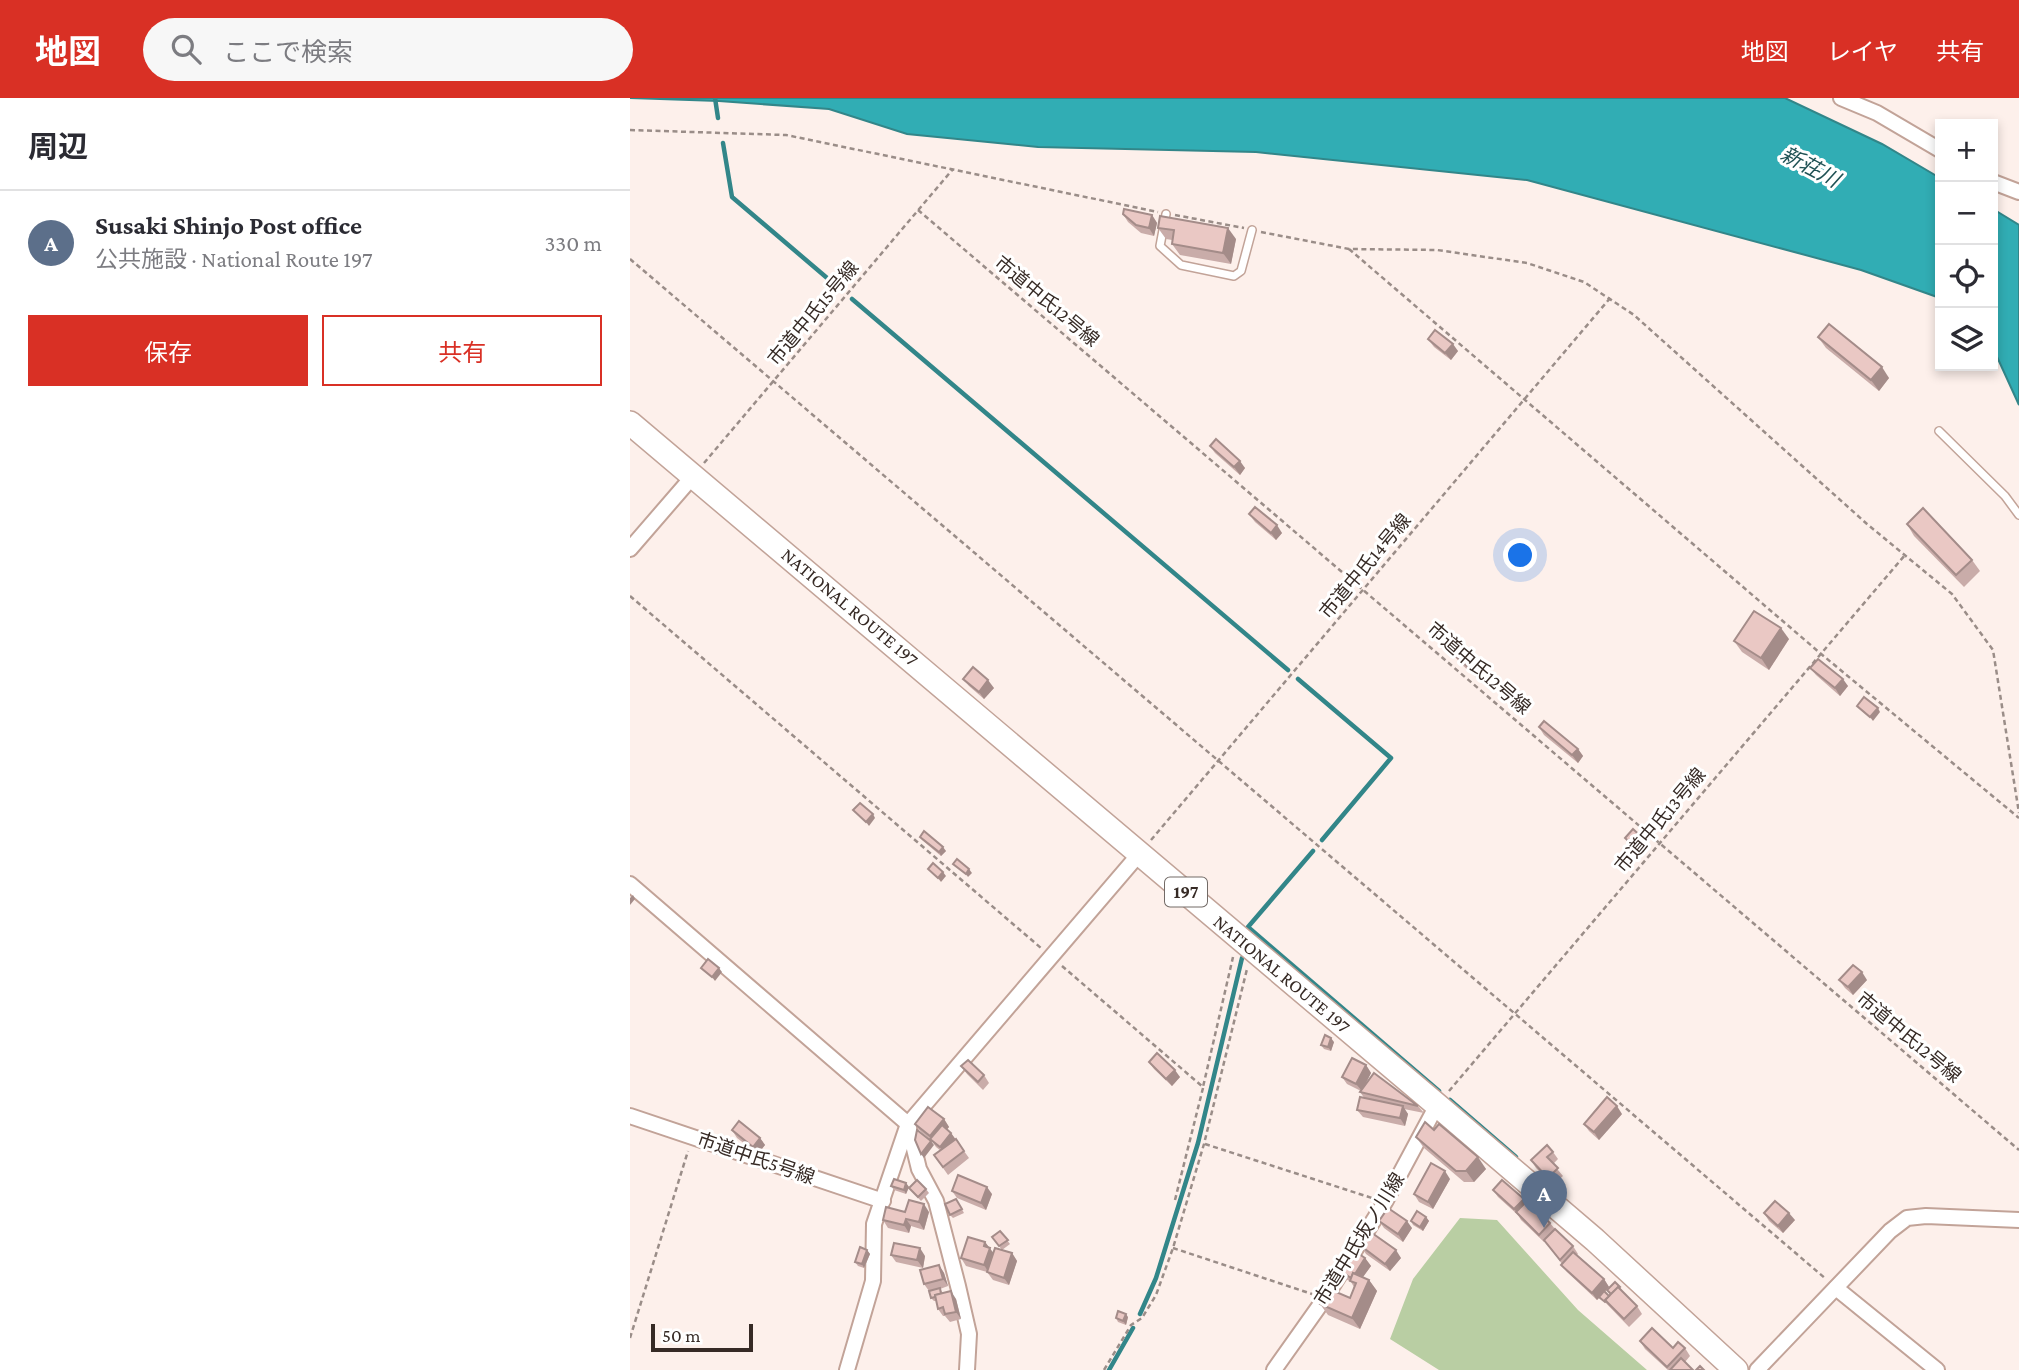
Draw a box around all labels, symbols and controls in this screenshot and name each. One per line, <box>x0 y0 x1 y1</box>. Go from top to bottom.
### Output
search box <box>143 18 633 81</box>
icon: search <box>167 30 205 68</box>
text: 地図 <box>35 33 101 70</box>
text: ここで検索 <box>223 38 353 67</box>
text: 地図 <box>1741 38 1789 65</box>
text: レイヤ <box>1827 38 1898 65</box>
text: 共有 <box>1936 38 1984 65</box>
map controls <box>1935 119 1998 371</box>
button: + <box>1935 119 1998 182</box>
text: 周辺 <box>28 130 88 163</box>
water label: 新荘川 <box>1777 142 1845 193</box>
button: − <box>1935 182 1998 245</box>
text: Susaki Shinjo Post office <box>95 211 362 240</box>
text: A <box>44 230 58 256</box>
text: 330 m <box>544 230 602 256</box>
button: locate <box>1935 245 1998 308</box>
text: 公共施設 · National Route 197 <box>95 246 373 272</box>
street label: 市道中氏12号線 <box>991 251 1103 351</box>
street label: 市道中氏15号線 <box>763 257 863 369</box>
button: layers <box>1935 308 1998 371</box>
button: 保存 <box>28 315 308 386</box>
button: 共有 <box>322 315 602 386</box>
street label: 市道中氏14号線 <box>1315 509 1415 623</box>
your location <box>1503 538 1537 572</box>
street label: NATIONAL ROUTE 197 <box>778 544 923 670</box>
street label: 市道中氏12号線 <box>1423 618 1535 718</box>
street label: 市道中氏13号線 <box>1610 764 1710 876</box>
road number: 197 <box>1165 878 1207 906</box>
street label: NATIONAL ROUTE 197 <box>1210 911 1355 1037</box>
street label: 市道中氏12号線 <box>1853 987 1965 1087</box>
street label: 市道中氏5号線 <box>694 1128 818 1188</box>
street label: 市道中氏坂ノ川線 <box>1310 1169 1408 1309</box>
pin: A <box>1521 1170 1567 1228</box>
scale bar <box>651 1321 752 1353</box>
text: 50 m <box>662 1325 701 1346</box>

